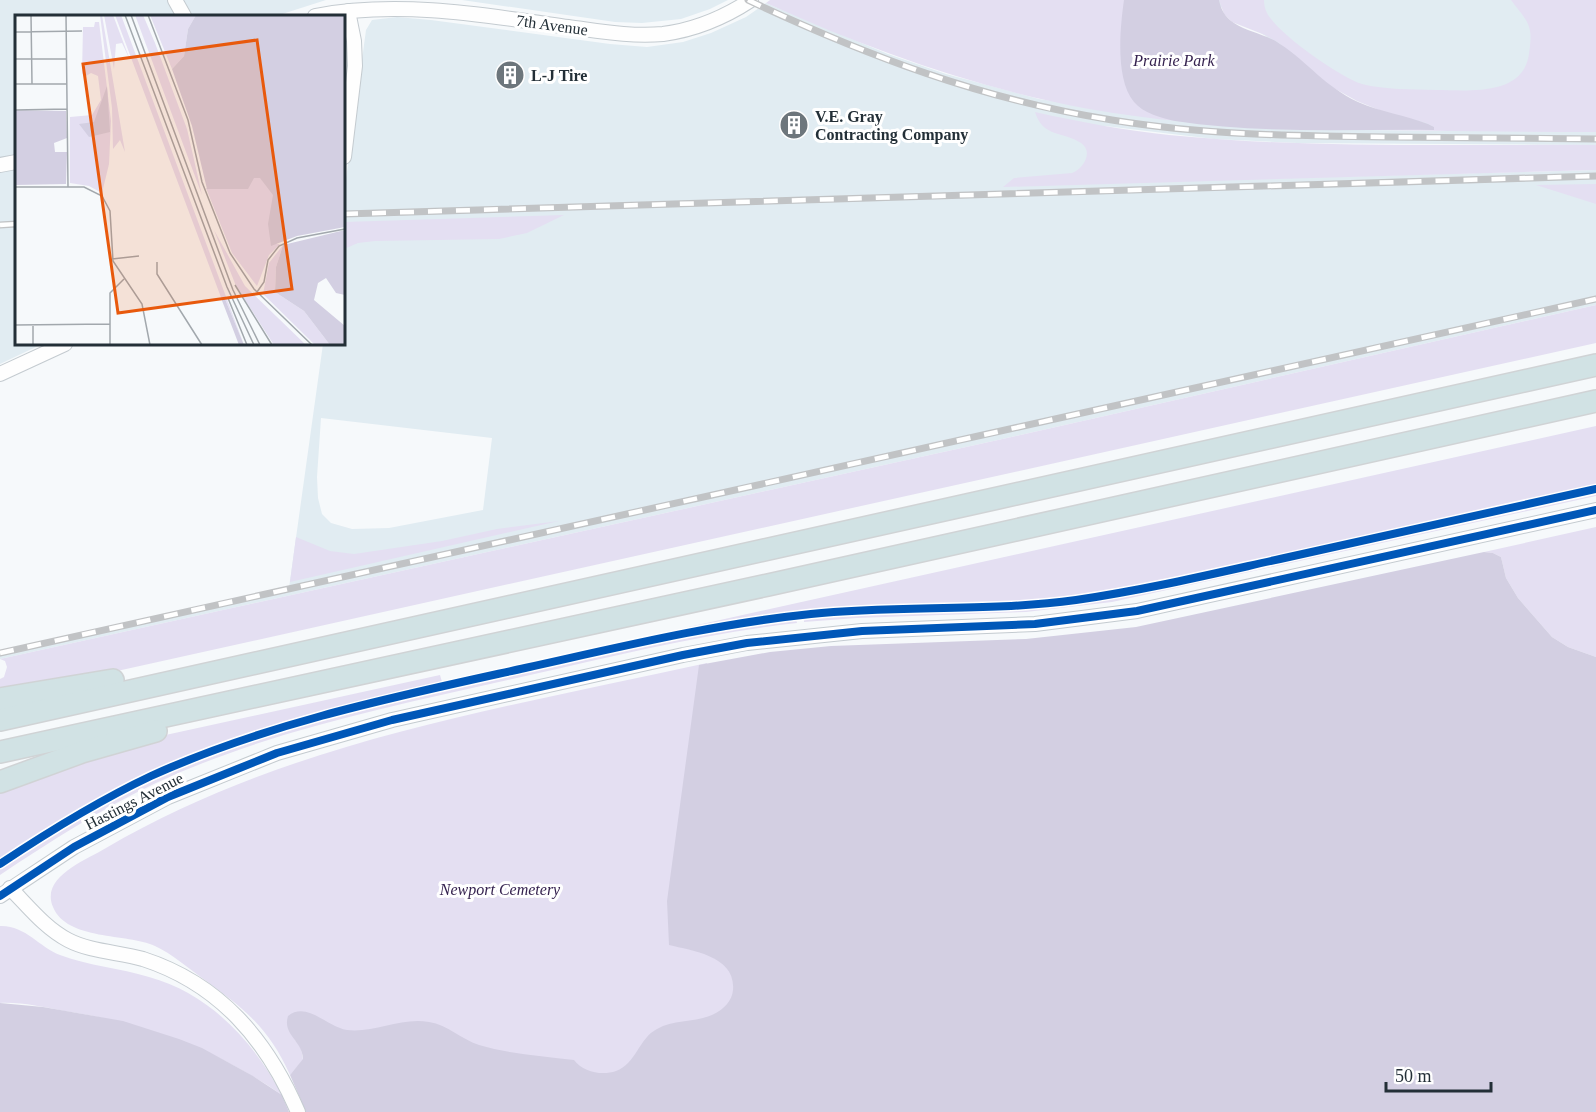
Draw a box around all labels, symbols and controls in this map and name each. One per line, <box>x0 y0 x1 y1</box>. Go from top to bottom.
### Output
street label: 7th Avenue <box>515 12 589 38</box>
inset map <box>15 15 345 345</box>
park label: Prairie Park <box>1132 52 1216 69</box>
building icon: L-J Tire <box>494 59 526 91</box>
place label: L-J Tire <box>531 67 587 84</box>
place label: V.E. Gray Contracting Company <box>815 108 968 144</box>
building icon: V.E. Gray Contracting Company <box>778 109 810 141</box>
street label: Hastings Avenue <box>82 769 186 834</box>
park label: Newport Cemetery <box>439 881 561 899</box>
scale bar <box>1386 1055 1491 1093</box>
text: 50 m <box>1395 1066 1432 1086</box>

